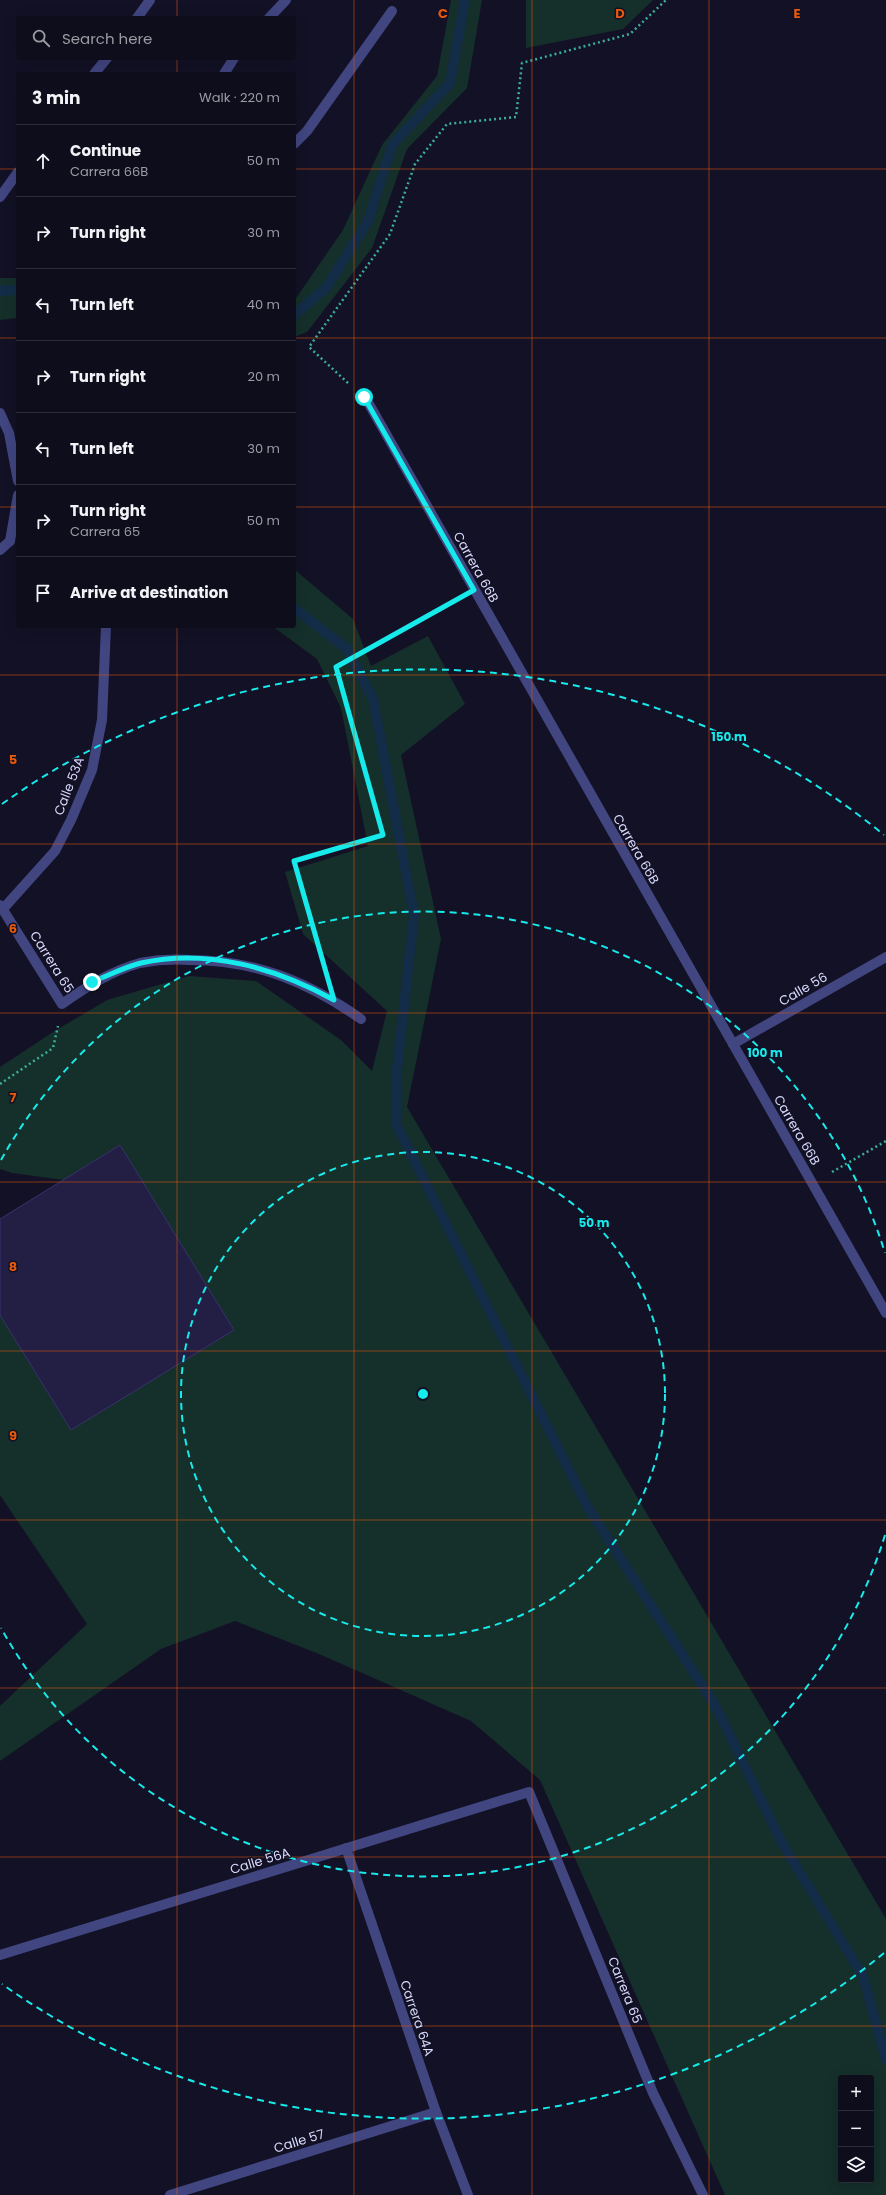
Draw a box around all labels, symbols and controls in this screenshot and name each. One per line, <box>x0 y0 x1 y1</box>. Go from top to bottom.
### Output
text: C <box>438 4 448 23</box>
text: D <box>615 4 625 23</box>
text: E <box>793 4 801 23</box>
search box <box>16 16 296 60</box>
icon: search <box>30 27 52 49</box>
text: Search here <box>62 28 152 49</box>
text: 3 min <box>32 86 80 110</box>
text: Walk · 220 m <box>199 88 280 107</box>
text: Continue <box>70 140 141 161</box>
icon: ahead <box>32 150 54 172</box>
text: 50 m <box>247 151 280 170</box>
text: Carrera 66B <box>70 162 148 181</box>
icon: right <box>32 222 54 244</box>
text: Turn right <box>70 222 146 243</box>
text: 30 m <box>247 223 280 242</box>
icon: left <box>32 294 54 316</box>
text: Turn left <box>70 294 134 315</box>
text: 40 m <box>247 295 280 314</box>
icon: right <box>32 366 54 388</box>
text: Turn right <box>70 366 146 387</box>
text: 20 m <box>247 367 280 386</box>
route start <box>355 388 373 406</box>
icon: left <box>32 438 54 460</box>
text: Turn left <box>70 438 134 459</box>
text: 30 m <box>247 439 280 458</box>
text: Turn right <box>70 500 146 521</box>
icon: right <box>32 510 54 532</box>
text: 50 m <box>247 511 280 530</box>
text: Carrera 65 <box>70 522 140 541</box>
street label: Carrera 66B <box>449 528 503 606</box>
icon: arrive <box>32 582 54 604</box>
text: Arrive at destination <box>70 582 228 603</box>
text: 150 m <box>711 728 747 745</box>
text: 5 <box>9 750 17 769</box>
street label: Calle 53A <box>49 754 89 818</box>
street label: Carrera 66B <box>608 810 664 888</box>
text: 6 <box>9 919 17 938</box>
street label: Carrera 65 <box>25 927 79 997</box>
street label: Calle 56 <box>775 967 831 1011</box>
route end <box>83 973 101 991</box>
text: 100 m <box>747 1044 783 1061</box>
text: 7 <box>10 1088 17 1107</box>
street label: Carrera 66B <box>769 1091 825 1169</box>
text: 50 m <box>579 1214 610 1231</box>
text: 8 <box>9 1257 17 1276</box>
centre of rings <box>416 1387 430 1401</box>
text: 9 <box>9 1426 17 1445</box>
street label: Calle 56A <box>228 1843 293 1879</box>
street label: Carrera 65 <box>603 1954 647 2026</box>
street label: Carrera 64A <box>395 1978 439 2059</box>
map controls <box>838 2075 874 2183</box>
button: + <box>838 2075 874 2111</box>
button: − <box>838 2111 874 2147</box>
street label: Calle 57 <box>271 2124 327 2158</box>
button: layers <box>838 2147 874 2183</box>

